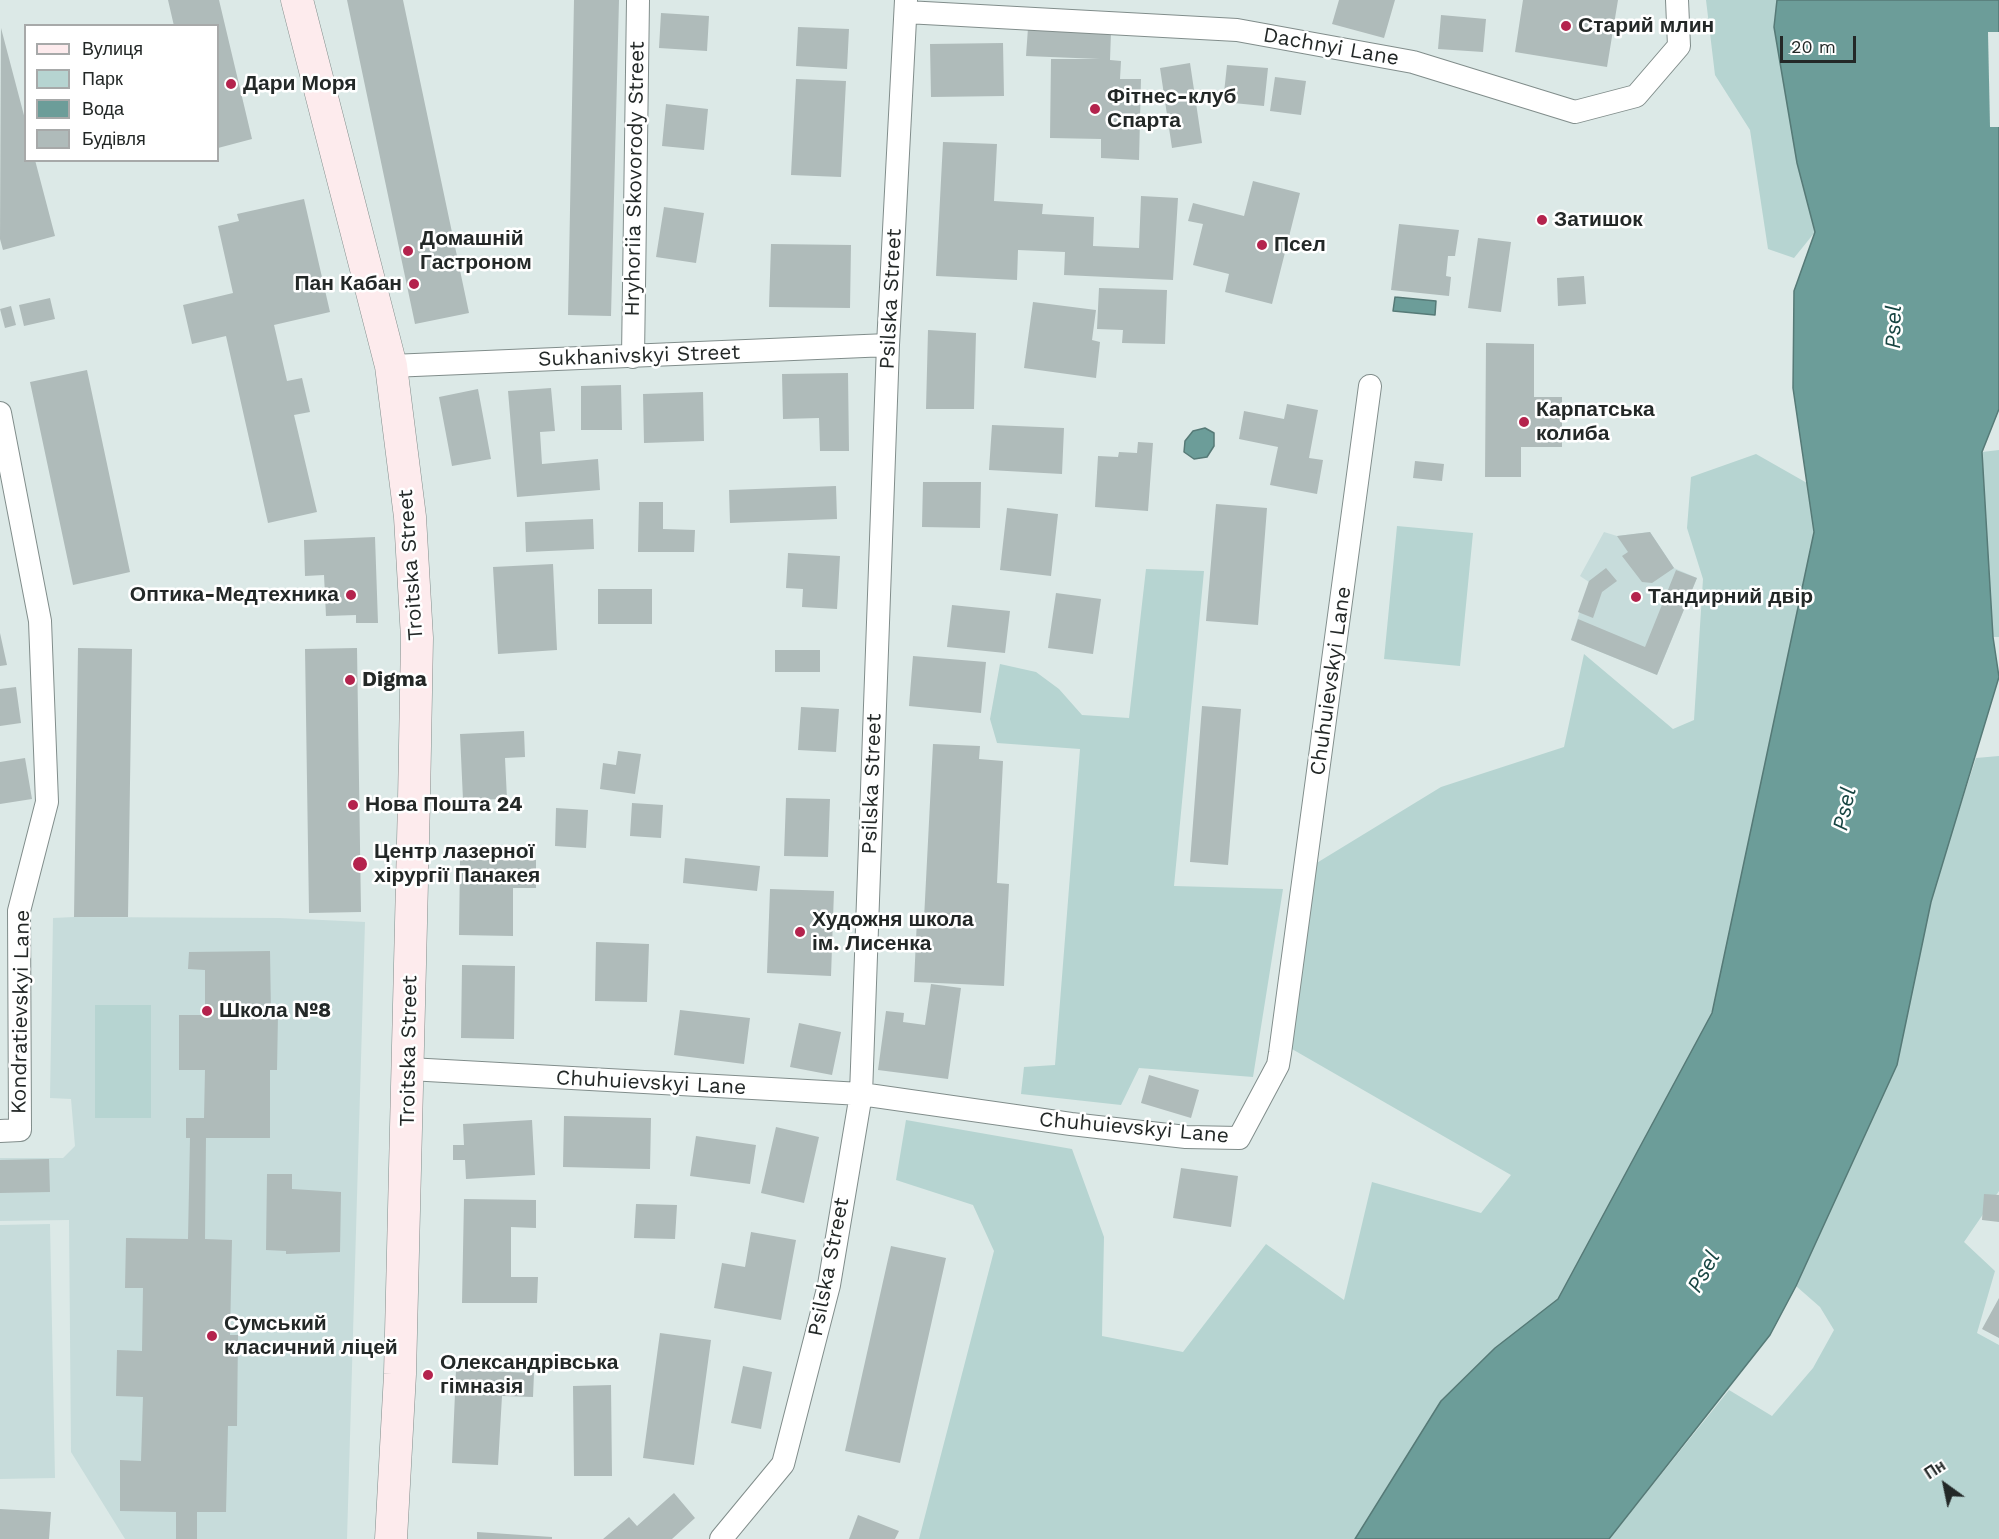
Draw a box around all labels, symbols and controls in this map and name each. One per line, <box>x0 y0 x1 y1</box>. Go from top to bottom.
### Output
place label: Старий млин <box>1578 13 1714 39</box>
marker: Старий млин <box>1559 19 1573 33</box>
street label: Dachnyi Lane <box>1261 23 1401 71</box>
legend <box>24 24 219 162</box>
scale bar <box>1783 24 1860 62</box>
text: 20 m <box>1791 36 1836 57</box>
text: Вулиця <box>82 38 143 59</box>
street label: Hryhoriia Skovorody Street <box>620 41 650 317</box>
text: Парк <box>82 68 123 89</box>
place label: Дари Моря <box>243 71 357 97</box>
marker: Дари Моря <box>224 77 238 91</box>
place label: Фітнес-клуб Спарта <box>1107 84 1236 134</box>
text: Вода <box>82 98 124 119</box>
marker: Фітнес-клуб Спарта <box>1088 102 1102 116</box>
text: Будівля <box>82 128 146 149</box>
place label: Затишок <box>1554 207 1643 233</box>
marker: Затишок <box>1535 213 1549 227</box>
place label: Домашній Гастроном <box>420 226 532 276</box>
street label: Psilska Street <box>875 228 907 370</box>
place label: Псел <box>1274 232 1326 258</box>
marker: Псел <box>1255 238 1269 252</box>
marker: Домашній Гастроном <box>401 244 415 258</box>
place label: Пан Кабан <box>294 271 402 297</box>
marker: Пан Кабан <box>407 277 421 291</box>
water label: Psel <box>1880 305 1908 349</box>
street label: Sukhanivskyi Street <box>538 340 740 372</box>
place label: Карпатська колиба <box>1536 397 1655 447</box>
marker: Карпатська колиба <box>1517 415 1531 429</box>
street label: Troitska Street <box>393 489 429 641</box>
place label: Оптика-Медтехника <box>130 582 339 608</box>
place label: Тандирний двір <box>1648 584 1813 610</box>
street label: Chuhuievskyi Lane <box>1305 585 1357 777</box>
marker: Оптика-Медтехника <box>344 588 358 602</box>
marker: Тандирний двір <box>1629 590 1643 604</box>
place label: Digma <box>362 667 427 693</box>
marker: Digma <box>343 673 357 687</box>
street label: Psilska Street <box>857 713 887 855</box>
water label: Psel <box>1828 785 1862 833</box>
place label: Нова Пошта 24 <box>365 792 523 818</box>
marker: Нова Пошта 24 <box>346 798 360 812</box>
place label: Центр лазерної хірургії Панакея <box>374 839 540 889</box>
marker: Центр лазерної хірургії Панакея <box>351 855 369 873</box>
place label: Художня школа ім. Лисенка <box>812 907 974 957</box>
street label: Kondratievskyi Lane <box>7 910 35 1114</box>
marker: Художня школа ім. Лисенка <box>793 925 807 939</box>
street label: Troitska Street <box>395 975 423 1127</box>
place label: Школа №8 <box>219 998 331 1024</box>
marker: Школа №8 <box>200 1004 214 1018</box>
street label: Chuhuievskyi Lane <box>555 1065 747 1101</box>
street label: Chuhuievskyi Lane <box>1038 1107 1230 1149</box>
street label: Psilska Street <box>803 1195 855 1339</box>
water label: Psel <box>1682 1246 1726 1298</box>
place label: Сумський класичний ліцей <box>224 1311 398 1361</box>
marker: Сумський класичний ліцей <box>205 1329 219 1343</box>
place label: Олександрівська гімназія <box>440 1350 618 1400</box>
marker: Олександрівська гімназія <box>421 1368 435 1382</box>
north arrow <box>1915 1455 1975 1515</box>
text: Пн <box>1921 1456 1949 1483</box>

